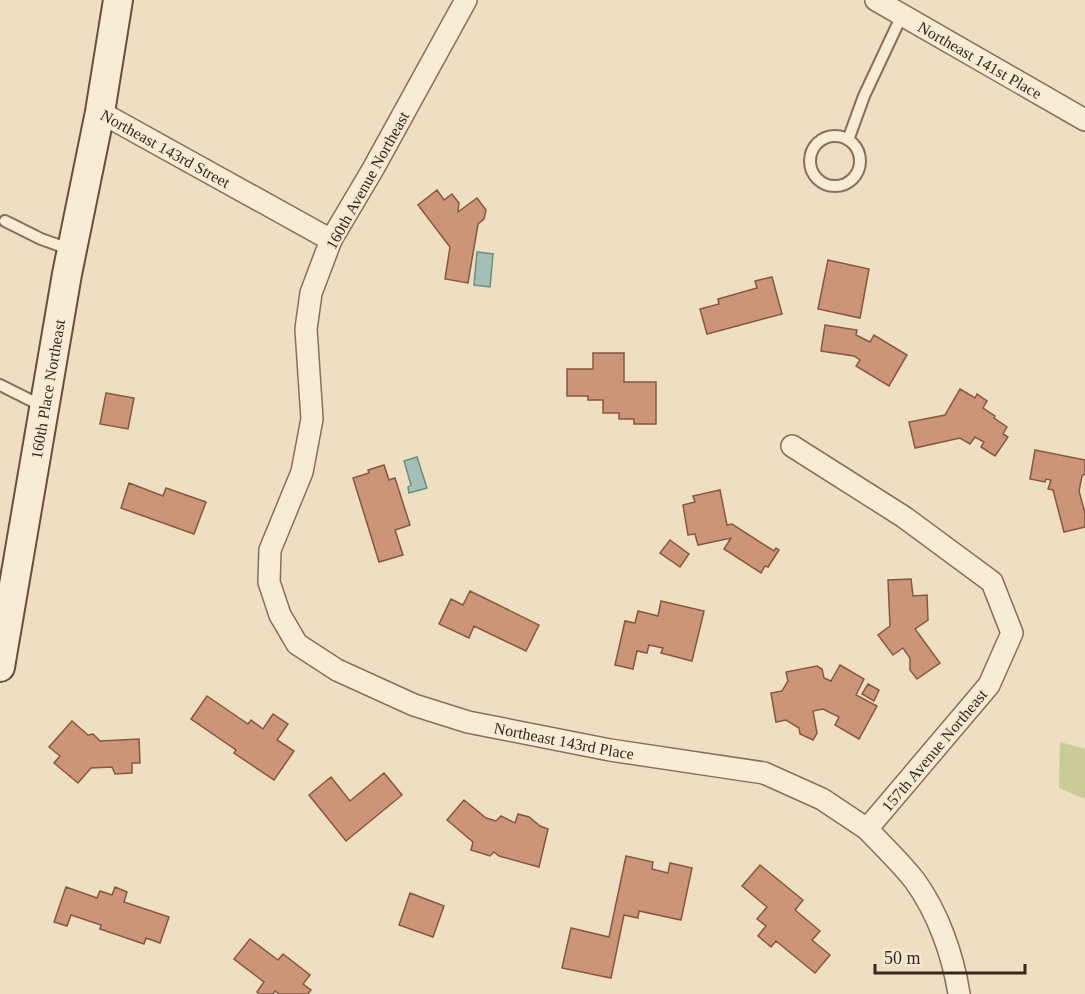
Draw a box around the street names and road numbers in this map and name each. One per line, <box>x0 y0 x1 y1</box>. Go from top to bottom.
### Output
street label: Northeast 141st Place <box>915 18 1045 102</box>
street label: Northeast 143rd Street <box>98 106 233 192</box>
street label: 160th Avenue Northeast <box>323 108 413 252</box>
street label: 160th Place Northeast <box>28 317 68 460</box>
street label: 157th Avenue Northeast <box>878 685 991 815</box>
street label: Northeast 143rd Place <box>492 719 635 762</box>

